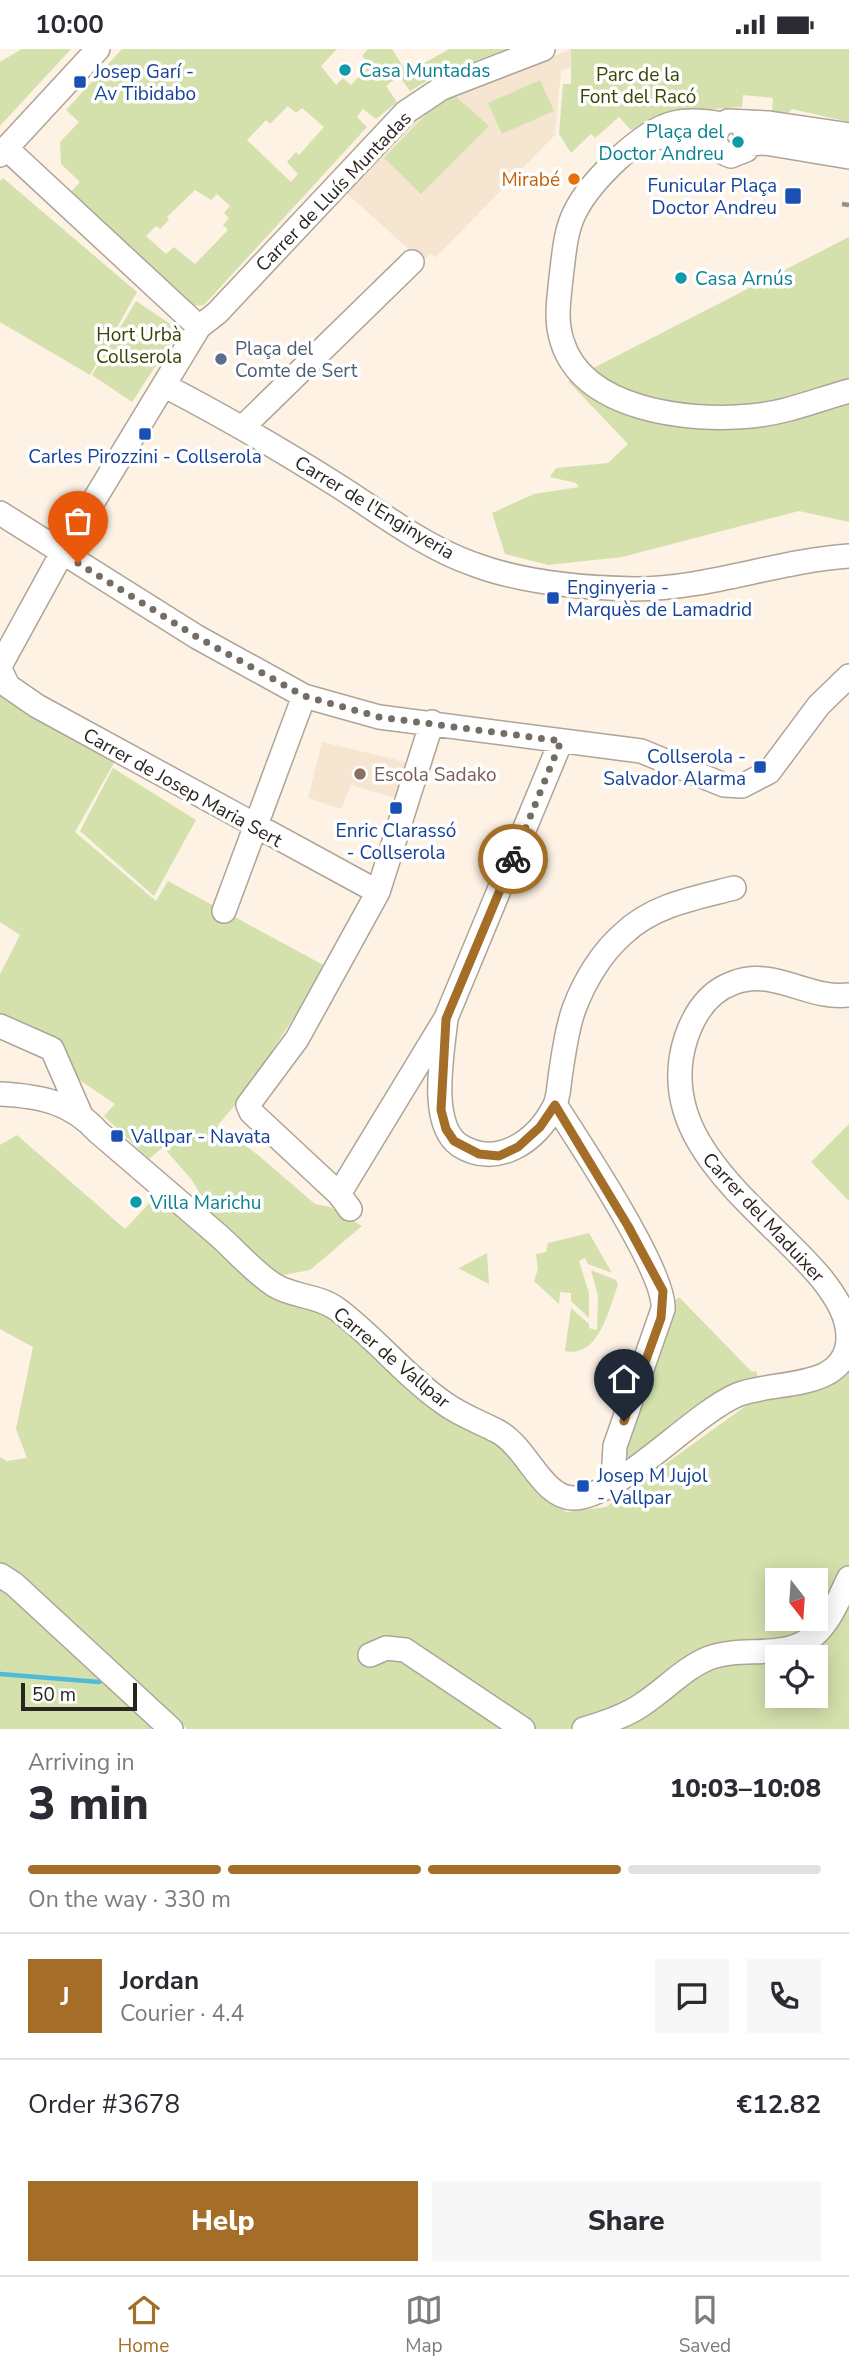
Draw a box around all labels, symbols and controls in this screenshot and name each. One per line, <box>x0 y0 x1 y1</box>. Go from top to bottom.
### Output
text: 10:00 <box>35 7 104 42</box>
place label: Casa Muntadas <box>359 58 490 84</box>
place label: Josep Garí - Av Tibidabo <box>93 59 196 107</box>
marker: Casa Muntadas <box>337 62 353 78</box>
park label: Parc de la Font del Racó <box>580 62 696 110</box>
marker: Josep Garí - Av Tibidabo <box>72 74 88 90</box>
street label: Carrer de Lluís Muntadas <box>250 106 417 278</box>
place label: Plaça del Doctor Andreu <box>599 119 724 167</box>
marker: Plaça del Doctor Andreu <box>730 134 746 150</box>
place label: Mirabé <box>501 167 560 193</box>
marker: Mirabé <box>566 171 582 187</box>
place label: Funicular Plaça Doctor Andreu <box>648 173 777 221</box>
marker: Funicular Plaça Doctor Andreu <box>783 186 803 206</box>
place label: Casa Arnús <box>695 266 793 292</box>
marker: Casa Arnús <box>673 270 689 286</box>
park label: Hort Urbà Collserola <box>96 322 182 370</box>
place label: Plaça del Comte de Sert <box>235 336 358 384</box>
marker: Plaça del Comte de Sert <box>213 351 229 367</box>
marker: Carles Pirozzini - Collserola <box>137 426 153 442</box>
place label: Carles Pirozzini - Collserola <box>28 444 262 470</box>
street label: Carrer de l'Enginyeria <box>290 450 459 566</box>
pin <box>48 491 108 563</box>
icon: bag <box>59 502 97 540</box>
place label: Enginyeria - Marquès de Lamadrid <box>567 575 752 623</box>
marker: Enginyeria - Marquès de Lamadrid <box>545 590 561 606</box>
street label: Carrer de Josep Maria Sert <box>78 722 287 854</box>
place label: Collserola - Salvador Alarma <box>603 744 746 792</box>
marker: Collserola - Salvador Alarma <box>752 759 768 775</box>
place label: Escola Sadako <box>374 762 497 788</box>
marker: Escola Sadako <box>352 766 368 782</box>
marker: Enric Clarassó - Collserola <box>388 800 404 816</box>
place label: Enric Clarassó - Collserola <box>336 818 456 866</box>
courier <box>478 824 548 894</box>
icon: bike <box>494 840 532 878</box>
place label: Vallpar - Navata <box>130 1124 271 1150</box>
marker: Vallpar - Navata <box>109 1128 125 1144</box>
street label: Carrer del Maduixer <box>696 1147 830 1288</box>
place label: Villa Marichu <box>149 1190 261 1216</box>
marker: Villa Marichu <box>128 1194 144 1210</box>
street label: Carrer de Vallpar <box>327 1301 455 1414</box>
pin <box>594 1349 654 1421</box>
icon: home <box>605 1360 643 1398</box>
place label: Josep M Jujol - Vallpar <box>596 1463 708 1511</box>
marker: Josep M Jujol - Vallpar <box>575 1478 591 1494</box>
north arrow <box>765 1568 828 1631</box>
map controls <box>765 1568 828 1708</box>
button: locate <box>765 1645 828 1708</box>
scale bar <box>21 1680 136 1712</box>
text: 50 m <box>32 1682 76 1708</box>
text: Arriving in <box>28 1747 135 1778</box>
text: 10:03–10:08 <box>670 1771 821 1806</box>
text: 3 min <box>28 1772 149 1835</box>
text: On the way · 330 m <box>28 1884 231 1915</box>
button: chat <box>655 1959 729 2033</box>
button: phone <box>747 1959 821 2033</box>
text: Jordan <box>120 1963 199 1998</box>
text: J <box>60 1979 70 2014</box>
text: Courier · 4.4 <box>120 1998 244 2029</box>
text: Order #3678 <box>28 2087 180 2122</box>
text: €12.82 <box>737 2087 821 2122</box>
button: Help <box>28 2181 418 2261</box>
button: Share <box>432 2181 821 2261</box>
tab: Home <box>118 2291 169 2359</box>
tab: Map <box>405 2291 443 2359</box>
tab: Saved <box>679 2291 731 2359</box>

